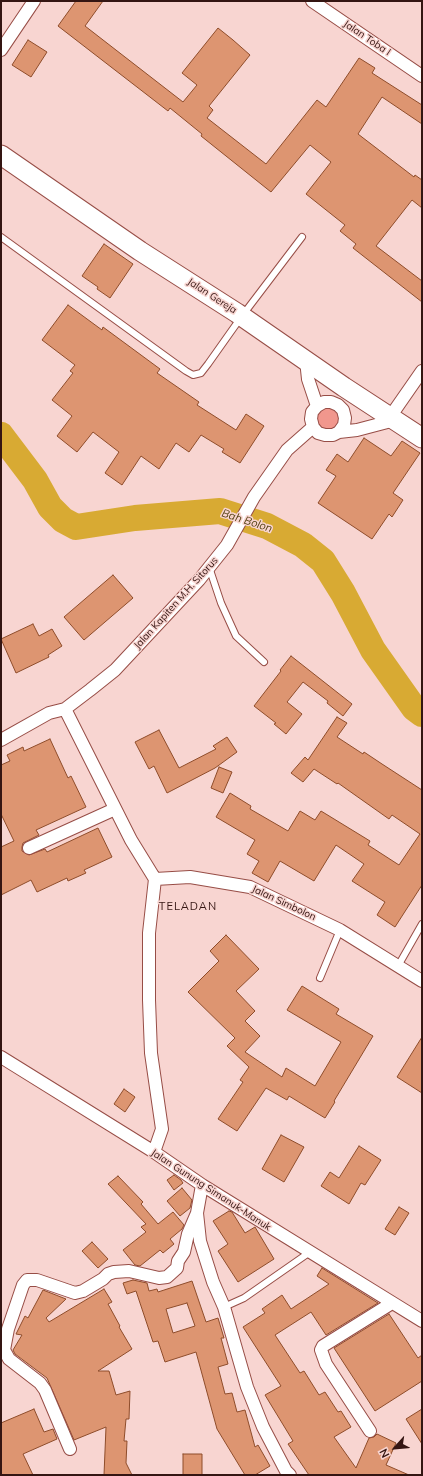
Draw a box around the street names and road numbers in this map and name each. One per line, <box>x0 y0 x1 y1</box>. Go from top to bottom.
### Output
street label: Jalan Toba I <box>341 18 393 58</box>
street label: Jalan Gereja <box>185 276 239 316</box>
street label: Jalan Kapiten M.H. Sitorus <box>131 554 221 652</box>
street label: Jalan Simbolon <box>250 883 318 923</box>
street label: Jalan Gunung Simanuk-Manuk <box>149 1147 273 1233</box>

